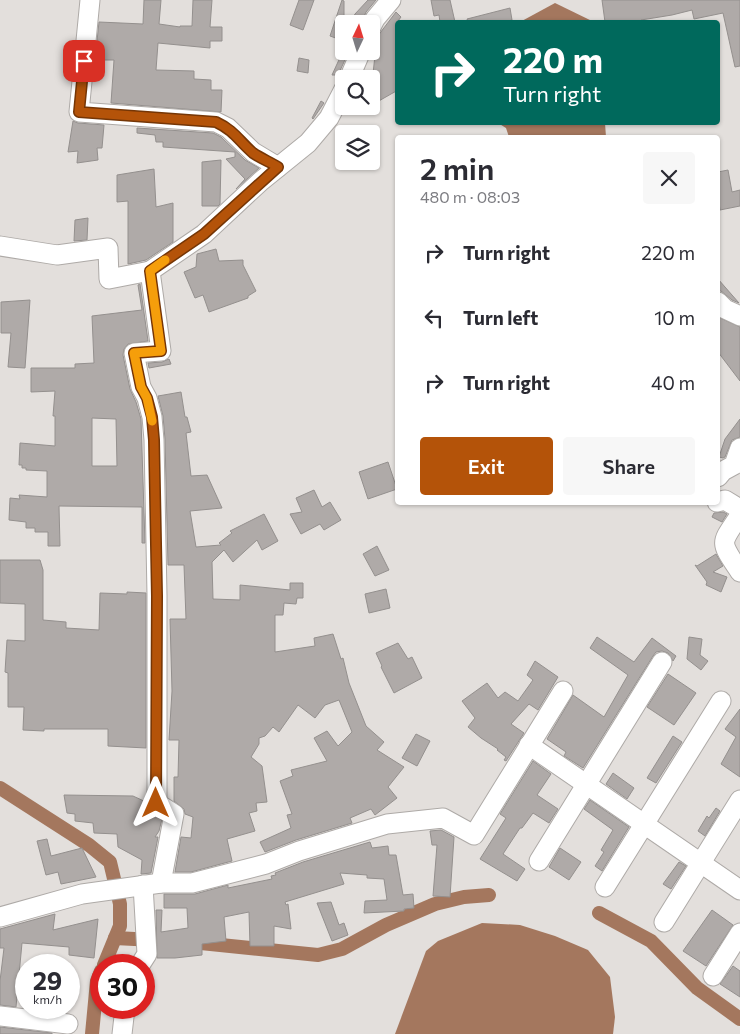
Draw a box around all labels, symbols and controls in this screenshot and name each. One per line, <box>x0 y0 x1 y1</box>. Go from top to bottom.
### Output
north arrow <box>335 15 380 60</box>
map controls <box>335 15 380 170</box>
text: 220 m <box>503 37 603 80</box>
pin <box>63 40 105 82</box>
icon: right <box>420 40 485 105</box>
icon: arrive <box>70 47 98 75</box>
button: search <box>335 70 380 115</box>
text: Turn right <box>503 80 601 107</box>
button: layers <box>335 125 380 170</box>
text: 2 min <box>420 149 494 186</box>
button: close <box>643 152 695 204</box>
text: 480 m · 08:03 <box>420 187 520 206</box>
icon: right <box>420 239 448 267</box>
text: Turn right <box>463 241 550 264</box>
text: 220 m <box>641 241 695 264</box>
icon: left <box>420 304 448 332</box>
text: Turn left <box>463 306 538 329</box>
text: 10 m <box>654 306 695 329</box>
icon: right <box>420 369 448 397</box>
text: Turn right <box>463 371 550 394</box>
text: 40 m <box>651 371 695 394</box>
button: Exit <box>420 437 553 495</box>
button: Share <box>563 437 695 495</box>
position arrow <box>129 776 181 828</box>
speed limit sign: 30 <box>90 954 155 1019</box>
text: 29 <box>33 965 62 995</box>
text: km/h <box>33 992 62 1006</box>

